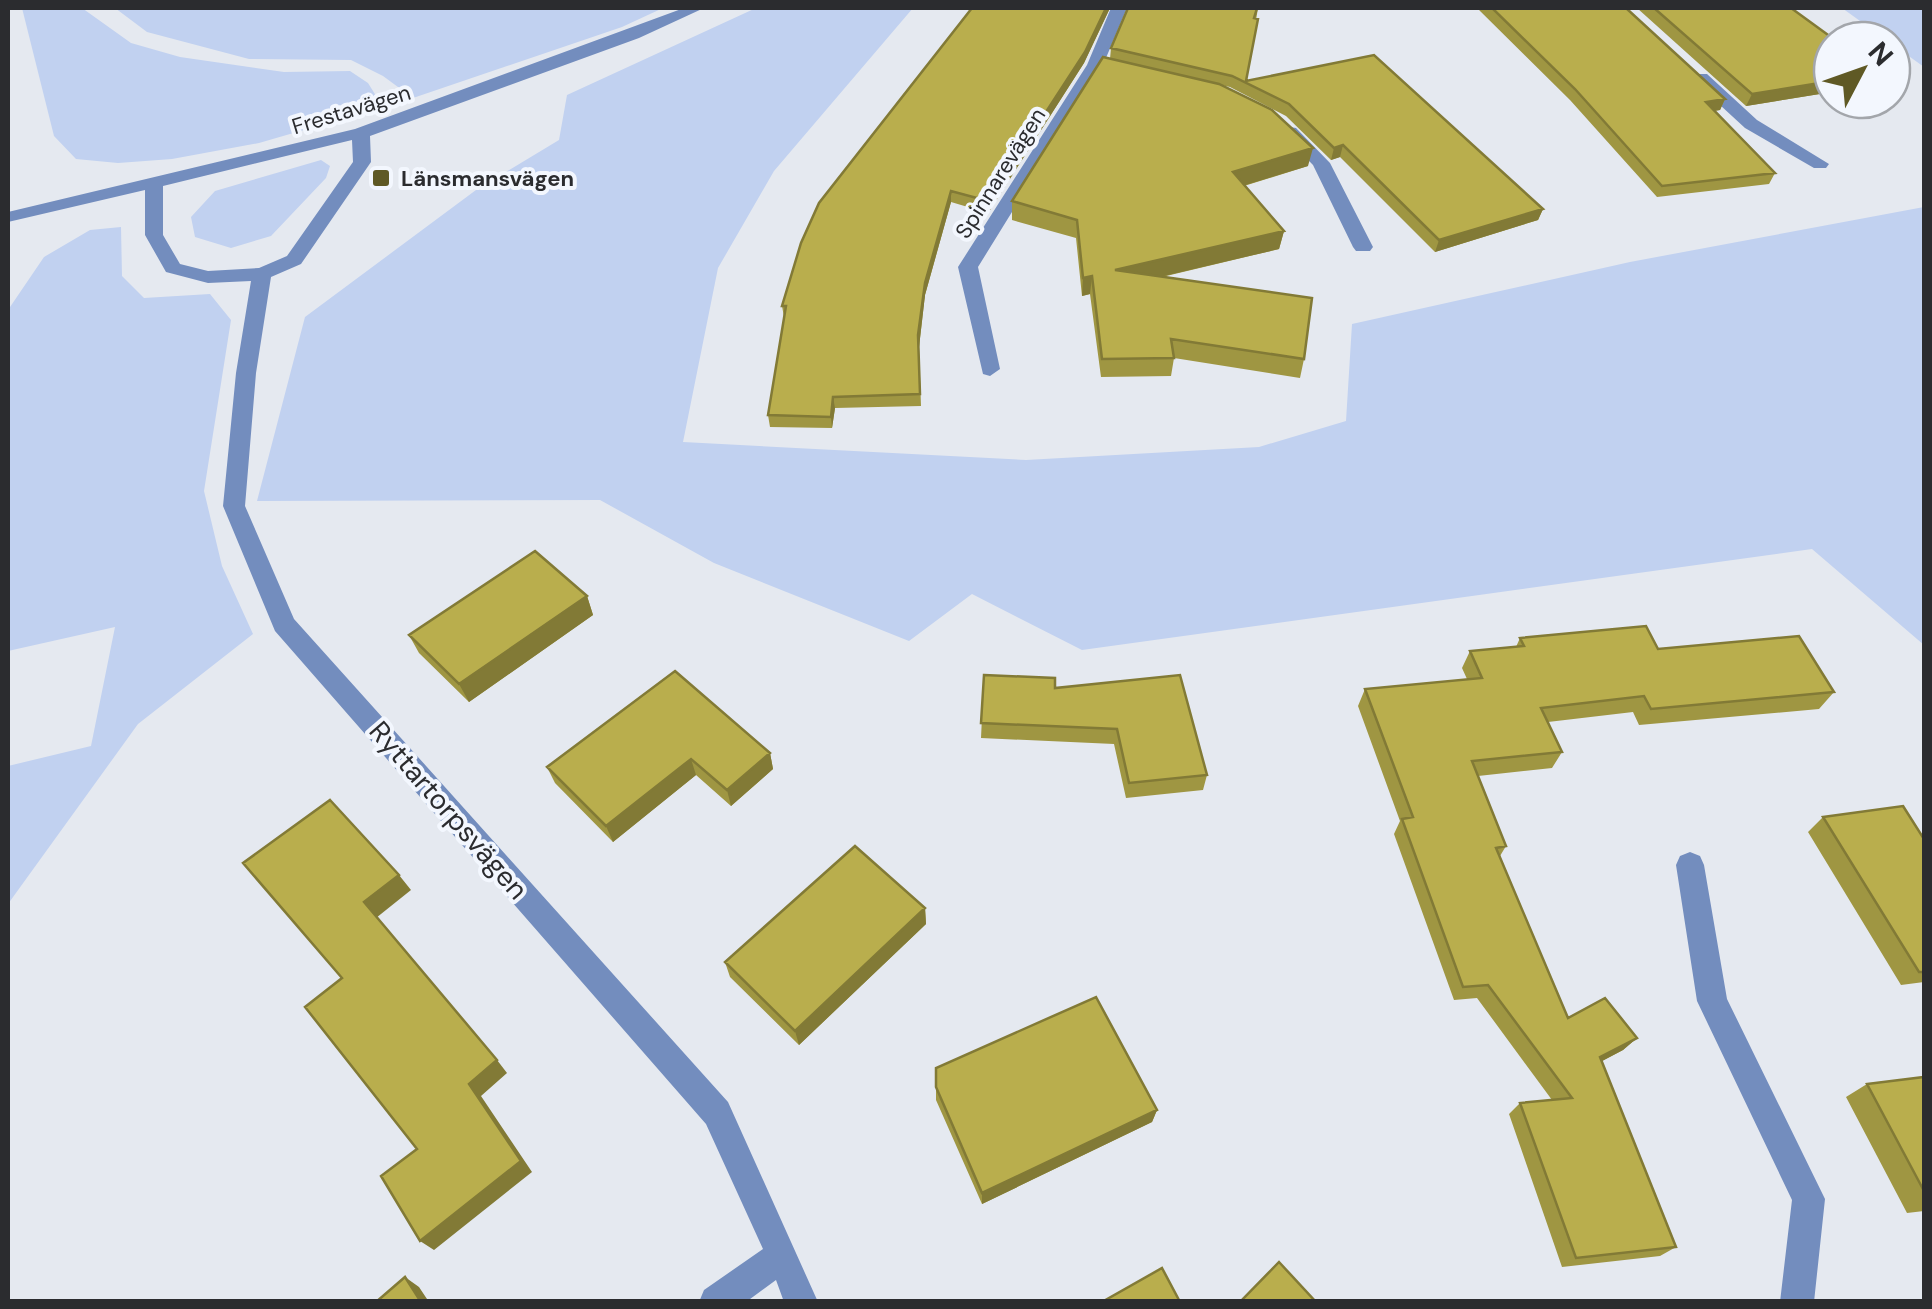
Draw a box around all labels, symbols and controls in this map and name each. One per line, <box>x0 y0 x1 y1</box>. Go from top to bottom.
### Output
north arrow <box>1812 20 1912 120</box>
text: N <box>1860 34 1901 74</box>
street label: Frestavägen <box>288 78 414 141</box>
street label: Spinnarevägen <box>949 102 1052 244</box>
place label: Länsmansvägen <box>401 164 574 193</box>
marker: Länsmansvägen <box>370 167 392 189</box>
street label: Ryttartorpsvägen <box>361 713 536 907</box>

